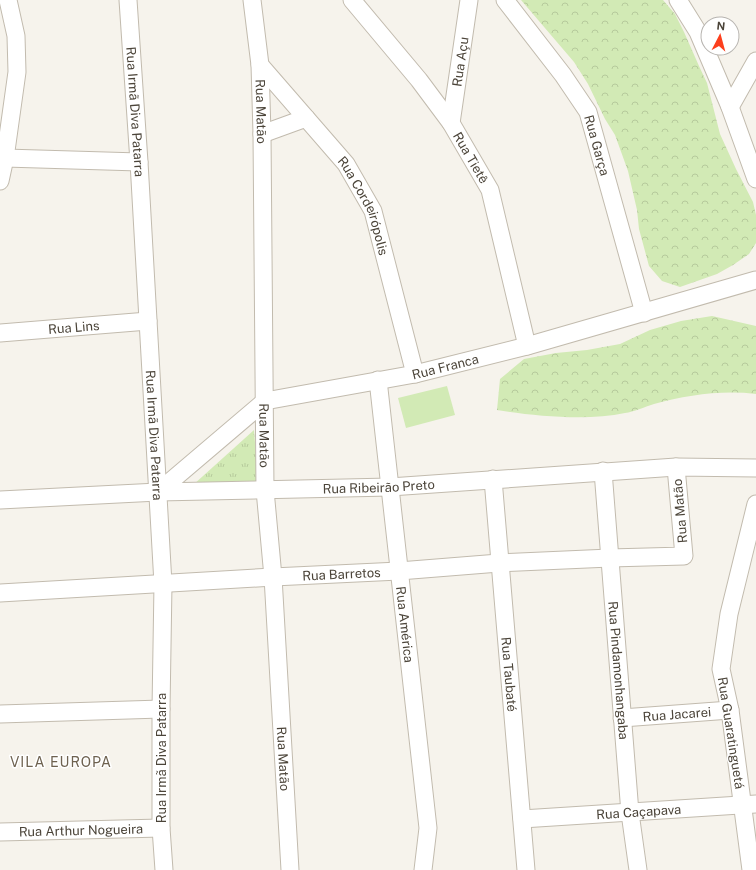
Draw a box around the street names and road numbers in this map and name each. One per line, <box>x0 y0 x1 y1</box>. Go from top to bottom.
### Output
street label: Rua Açu <box>449 36 471 88</box>
street label: Rua Irmã Diva Patarra <box>124 46 147 177</box>
street label: Rua Matão <box>253 79 270 144</box>
street label: Rua Garça <box>582 113 613 177</box>
street label: Rua Tietê <box>450 129 492 186</box>
street label: Rua Cordeirópolis <box>335 153 392 257</box>
street label: Rua Lins <box>48 317 100 337</box>
street label: Rua Franca <box>410 351 480 382</box>
street label: Rua Irmã Diva Patarra <box>143 370 166 501</box>
street label: Rua Matão <box>257 403 272 468</box>
street label: Rua Ribeirão Preto <box>322 476 435 496</box>
street label: Rua Matão <box>670 478 690 544</box>
street label: Rua Barretos <box>302 564 381 583</box>
street label: Rua América <box>394 585 417 664</box>
street label: Rua Pindamonhangaba <box>606 601 632 740</box>
street label: Rua Taubaté <box>499 636 520 712</box>
street label: Rua Guaratinguetá <box>715 676 747 790</box>
street label: Rua Irmã Diva Patarra <box>154 693 169 823</box>
street label: Rua Jacarei <box>642 704 712 724</box>
street label: Rua Matão <box>274 726 293 791</box>
street label: Rua Caçapava <box>596 801 682 822</box>
street label: Rua Arthur Nogueira <box>19 821 143 839</box>

